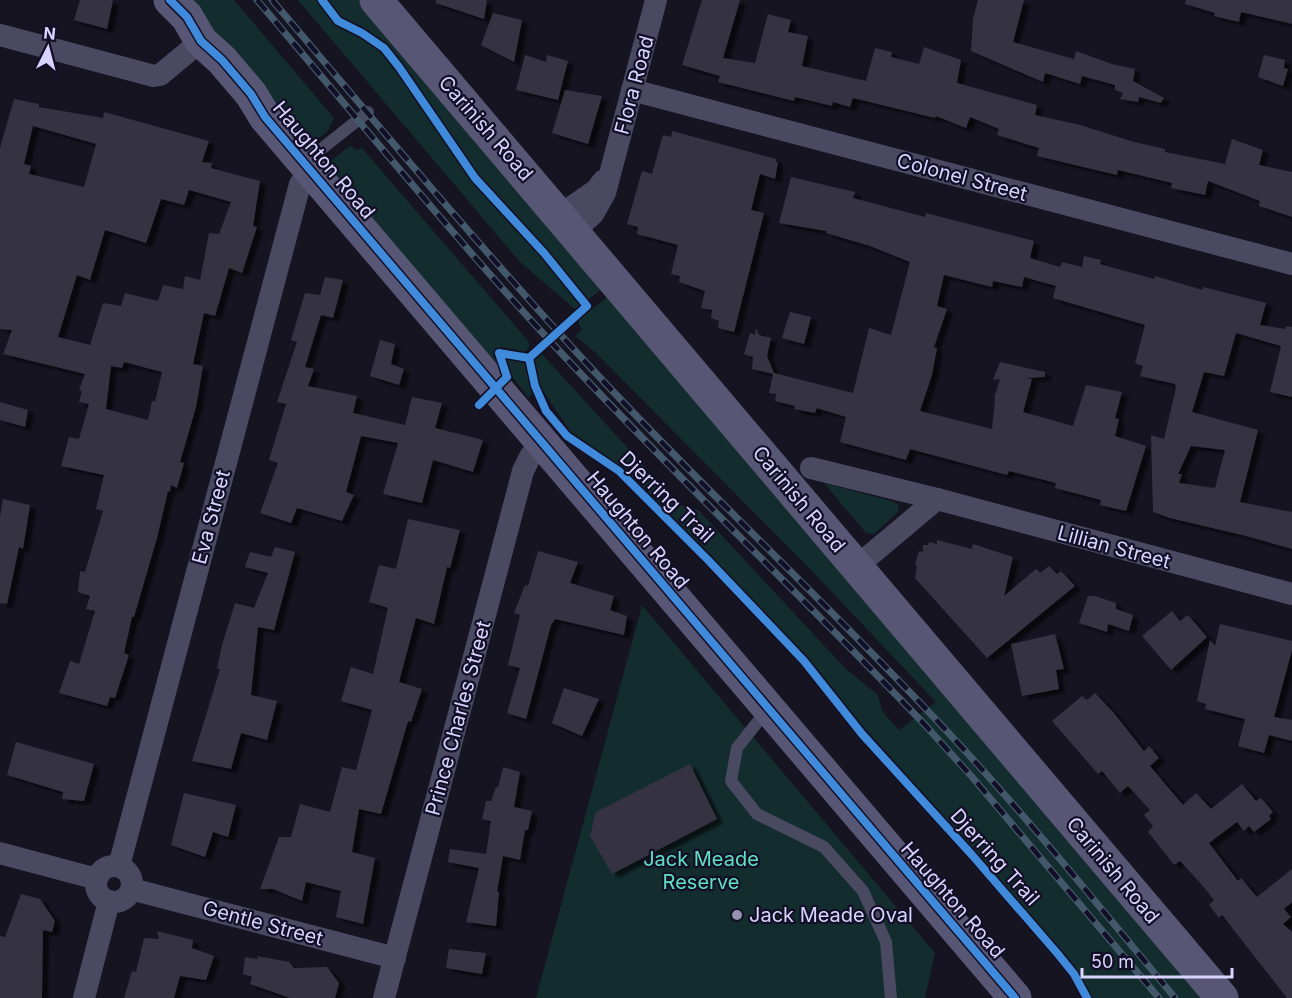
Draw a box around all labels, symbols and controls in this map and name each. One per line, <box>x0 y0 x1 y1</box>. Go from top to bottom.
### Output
north arrow <box>18 18 78 78</box>
text: N <box>42 22 57 44</box>
street label: Flora Road <box>609 33 659 137</box>
street label: Carinish Road <box>434 71 538 185</box>
street label: Haughton Road <box>268 96 380 224</box>
street label: Colonel Street <box>894 148 1030 206</box>
street label: Carinish Road <box>748 441 850 557</box>
street label: Djerring Trail <box>615 446 719 548</box>
street label: Haughton Road <box>582 466 694 594</box>
street label: Eva Street <box>187 467 235 567</box>
street label: Lillian Street <box>1055 520 1173 574</box>
street label: Prince Charles Street <box>420 618 496 818</box>
street label: Djerring Trail <box>945 804 1045 910</box>
street label: Carinish Road <box>1062 812 1164 928</box>
street label: Haughton Road <box>896 837 1010 963</box>
park label: Jack Meade Reserve <box>643 847 759 894</box>
street label: Gentle Street <box>200 895 326 951</box>
place label: Jack Meade Oval <box>749 903 913 927</box>
marker: Jack Meade Oval <box>730 908 744 922</box>
scale bar <box>1082 941 1232 979</box>
text: 50 m <box>1091 951 1134 972</box>

